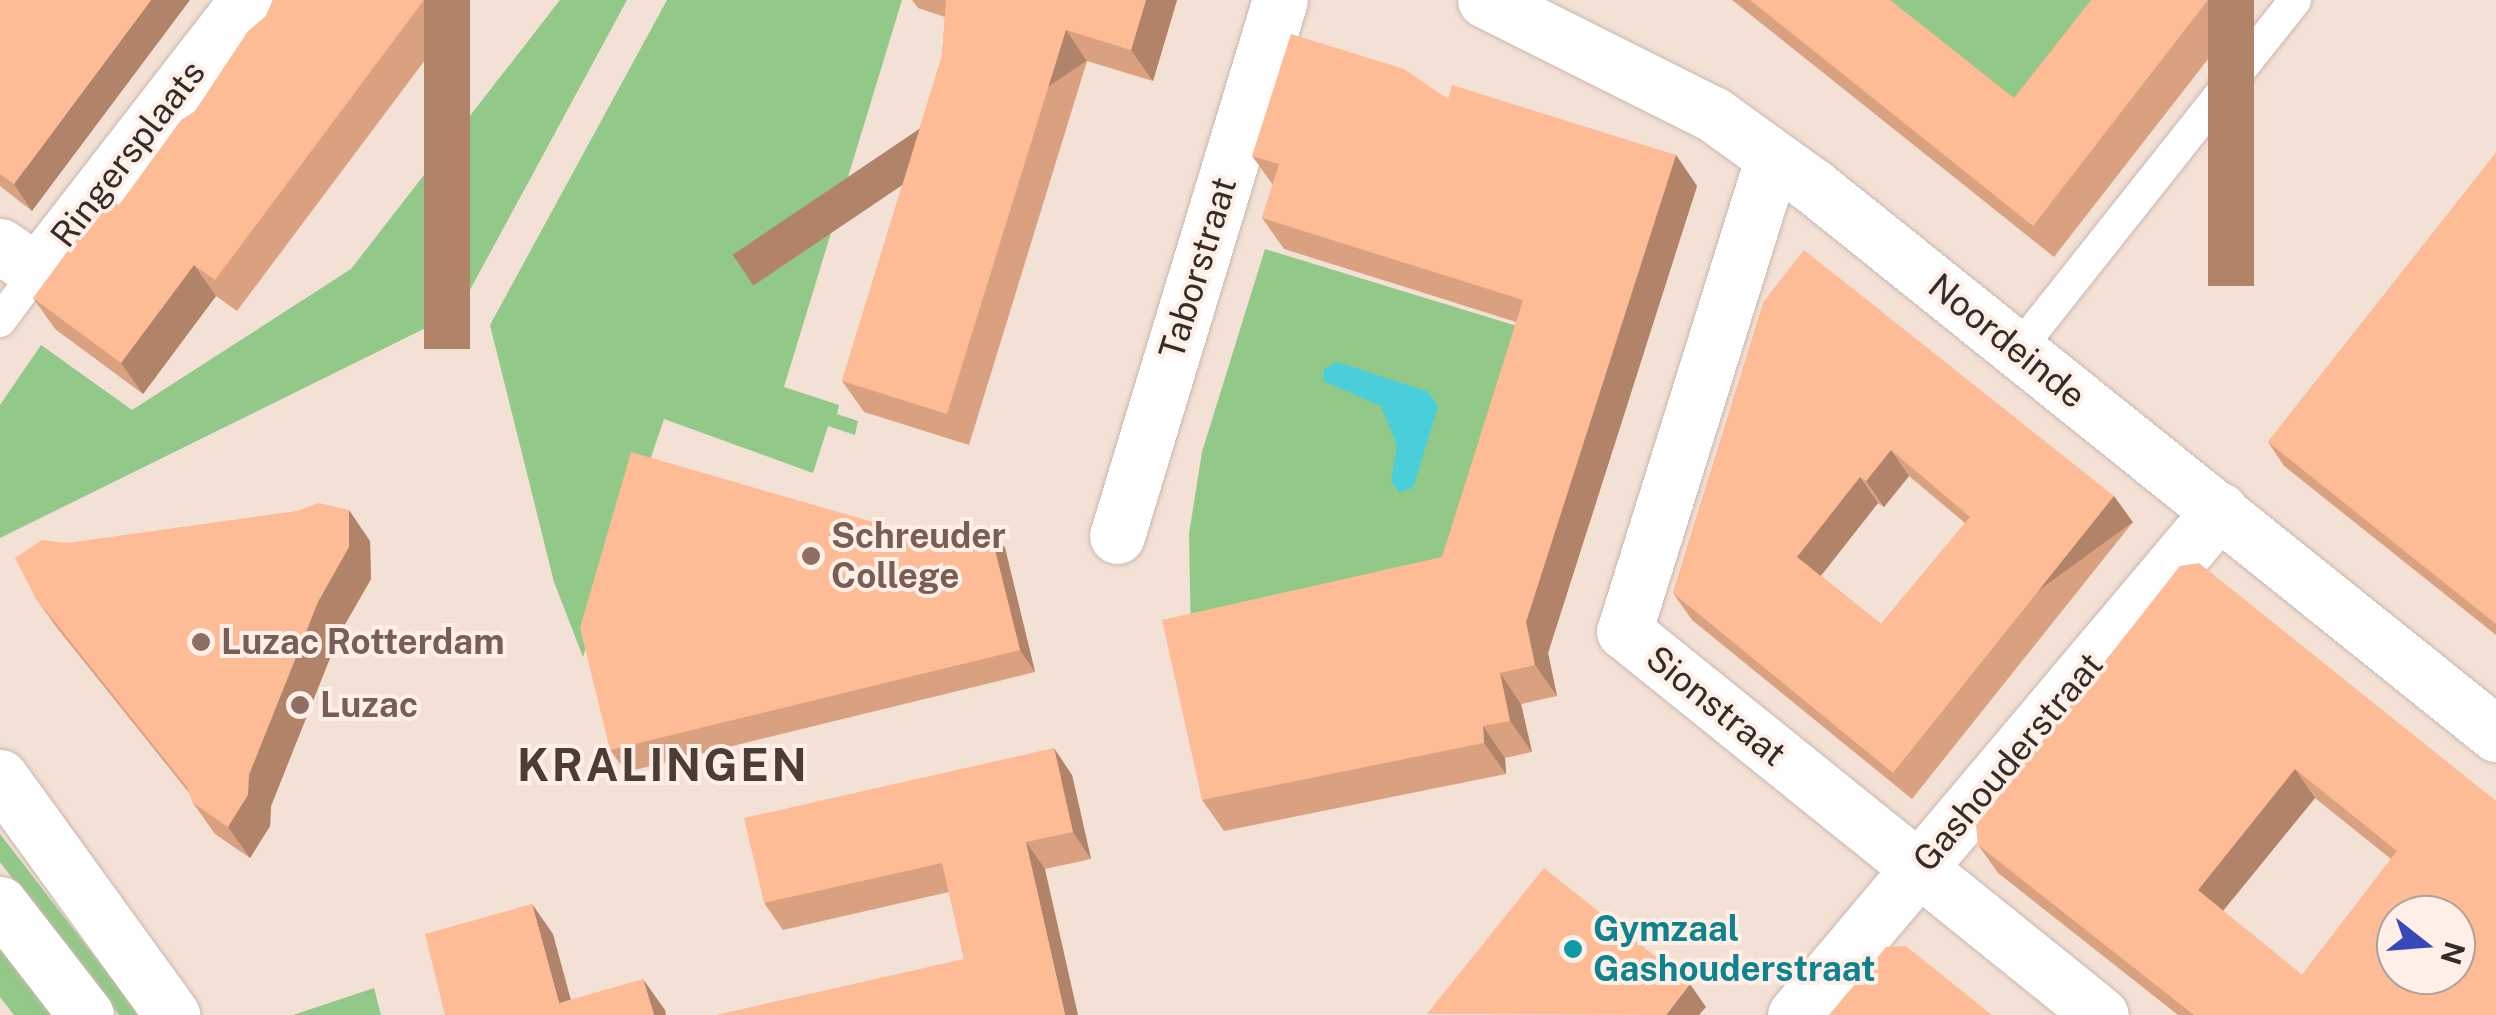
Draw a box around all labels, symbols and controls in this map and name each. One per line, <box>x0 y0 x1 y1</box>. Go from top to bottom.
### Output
street label: Ringersplaats <box>42 52 214 256</box>
street label: Taborstraat <box>1150 172 1246 364</box>
street label: Noordeinde <box>1920 265 2094 417</box>
place label: Schreuder College <box>831 515 1006 597</box>
marker: Schreuder College <box>800 545 822 567</box>
place label: Luzac Rotterdam <box>221 621 505 663</box>
marker: Luzac Rotterdam <box>190 631 212 653</box>
street label: Sionstraat <box>1638 637 1794 775</box>
street label: Gashouderstraat <box>1904 644 2112 880</box>
place label: Luzac <box>320 684 418 726</box>
marker: Luzac <box>289 694 311 716</box>
district label: KRALINGEN <box>517 738 809 792</box>
north arrow <box>2376 895 2476 995</box>
place label: Gymzaal Gashouderstraat <box>1593 908 1876 990</box>
marker: Gymzaal Gashouderstraat <box>1562 938 1584 960</box>
text: N <box>2434 938 2472 969</box>

